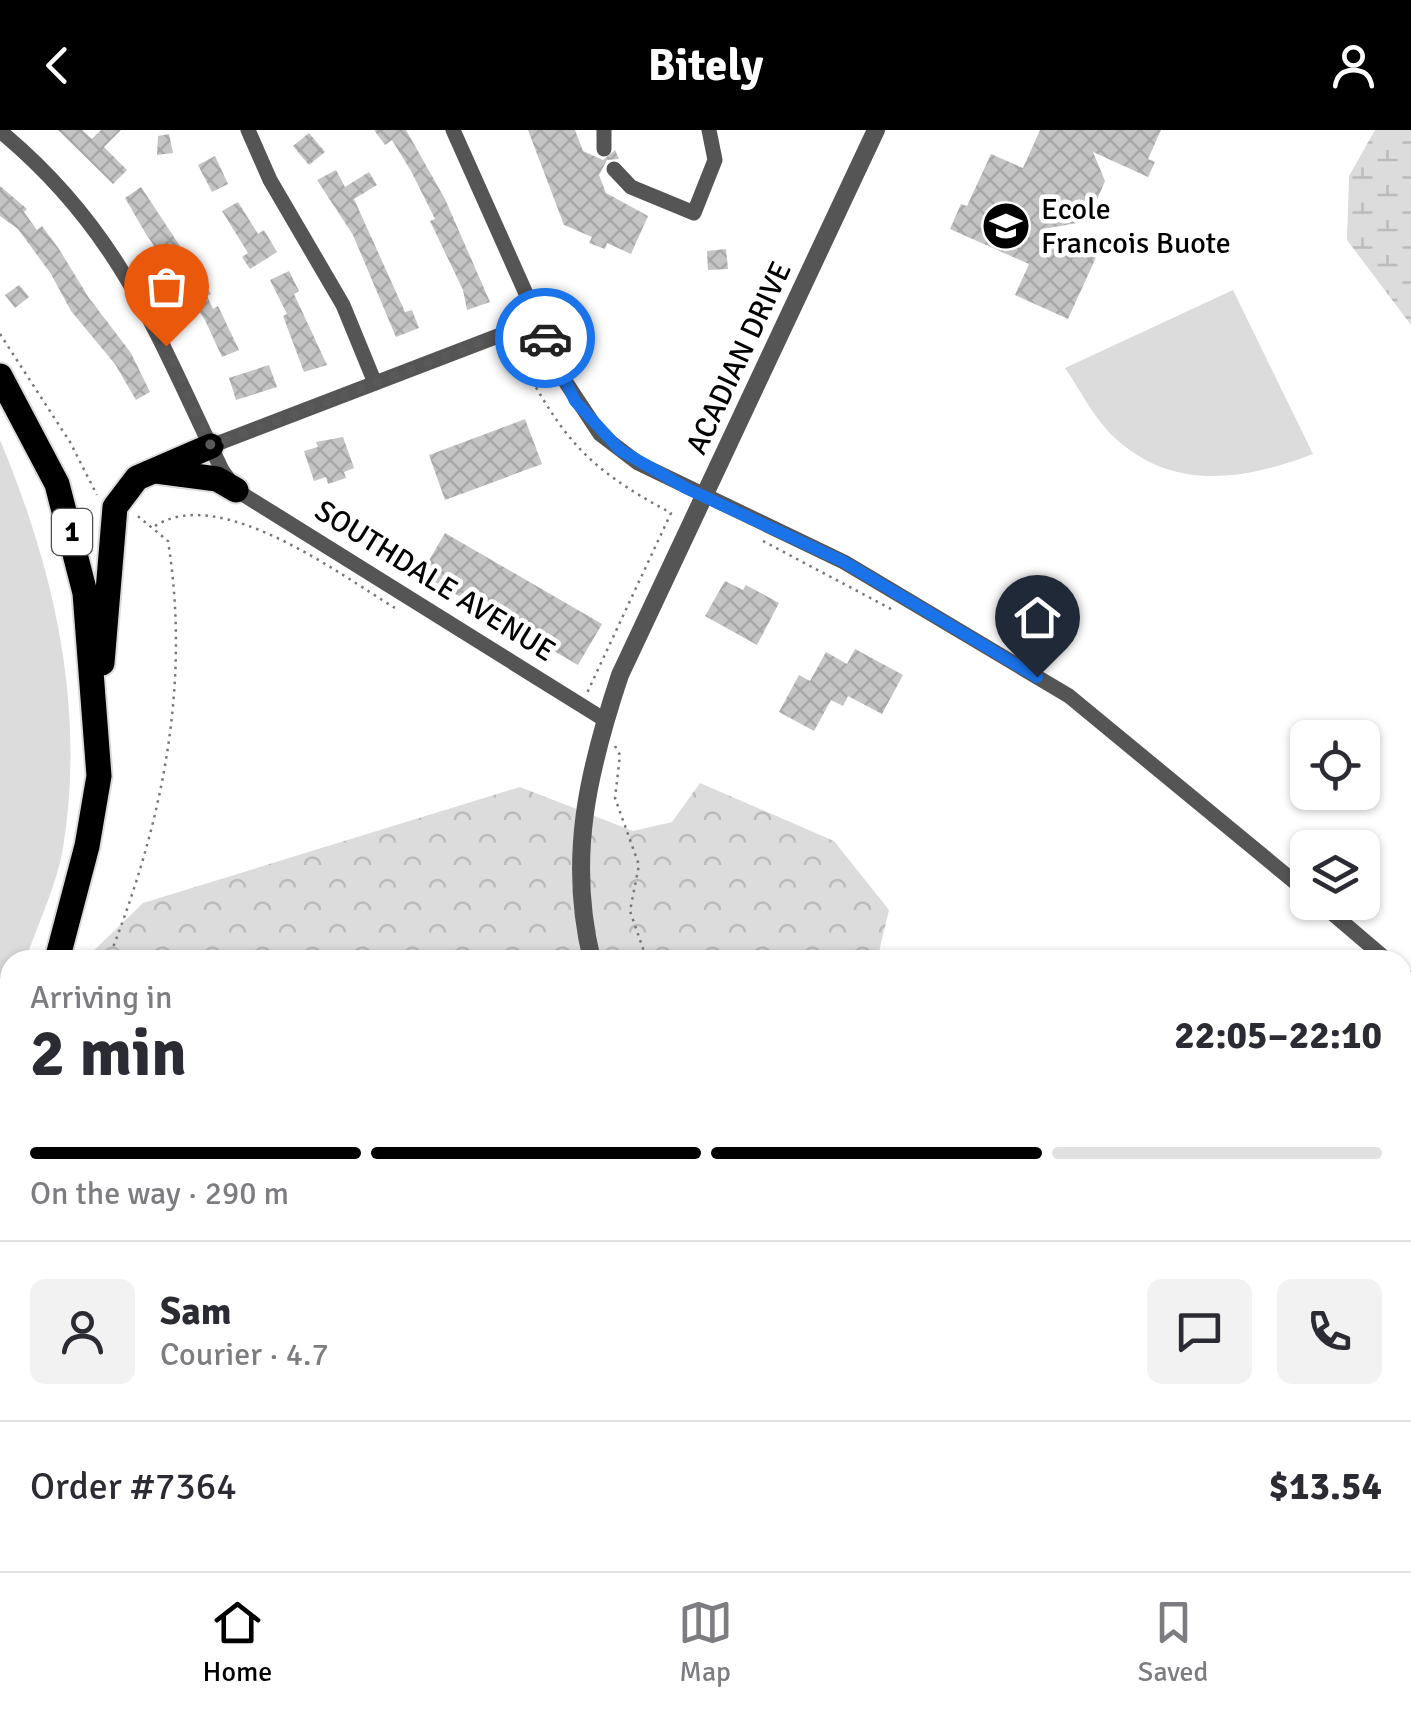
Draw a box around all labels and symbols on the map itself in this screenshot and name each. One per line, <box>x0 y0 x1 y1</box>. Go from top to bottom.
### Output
place label: Ecole Francois Buote <box>1041 191 1231 262</box>
school or university icon: Ecole Francois Buote <box>980 200 1032 252</box>
pin <box>124 244 209 347</box>
street label: ACADIAN DRIVE <box>678 256 800 460</box>
courier <box>495 288 595 388</box>
street label: SOUTHDALE AVENUE <box>308 492 562 670</box>
road number: 1 <box>52 509 92 555</box>
pin <box>995 575 1080 678</box>

